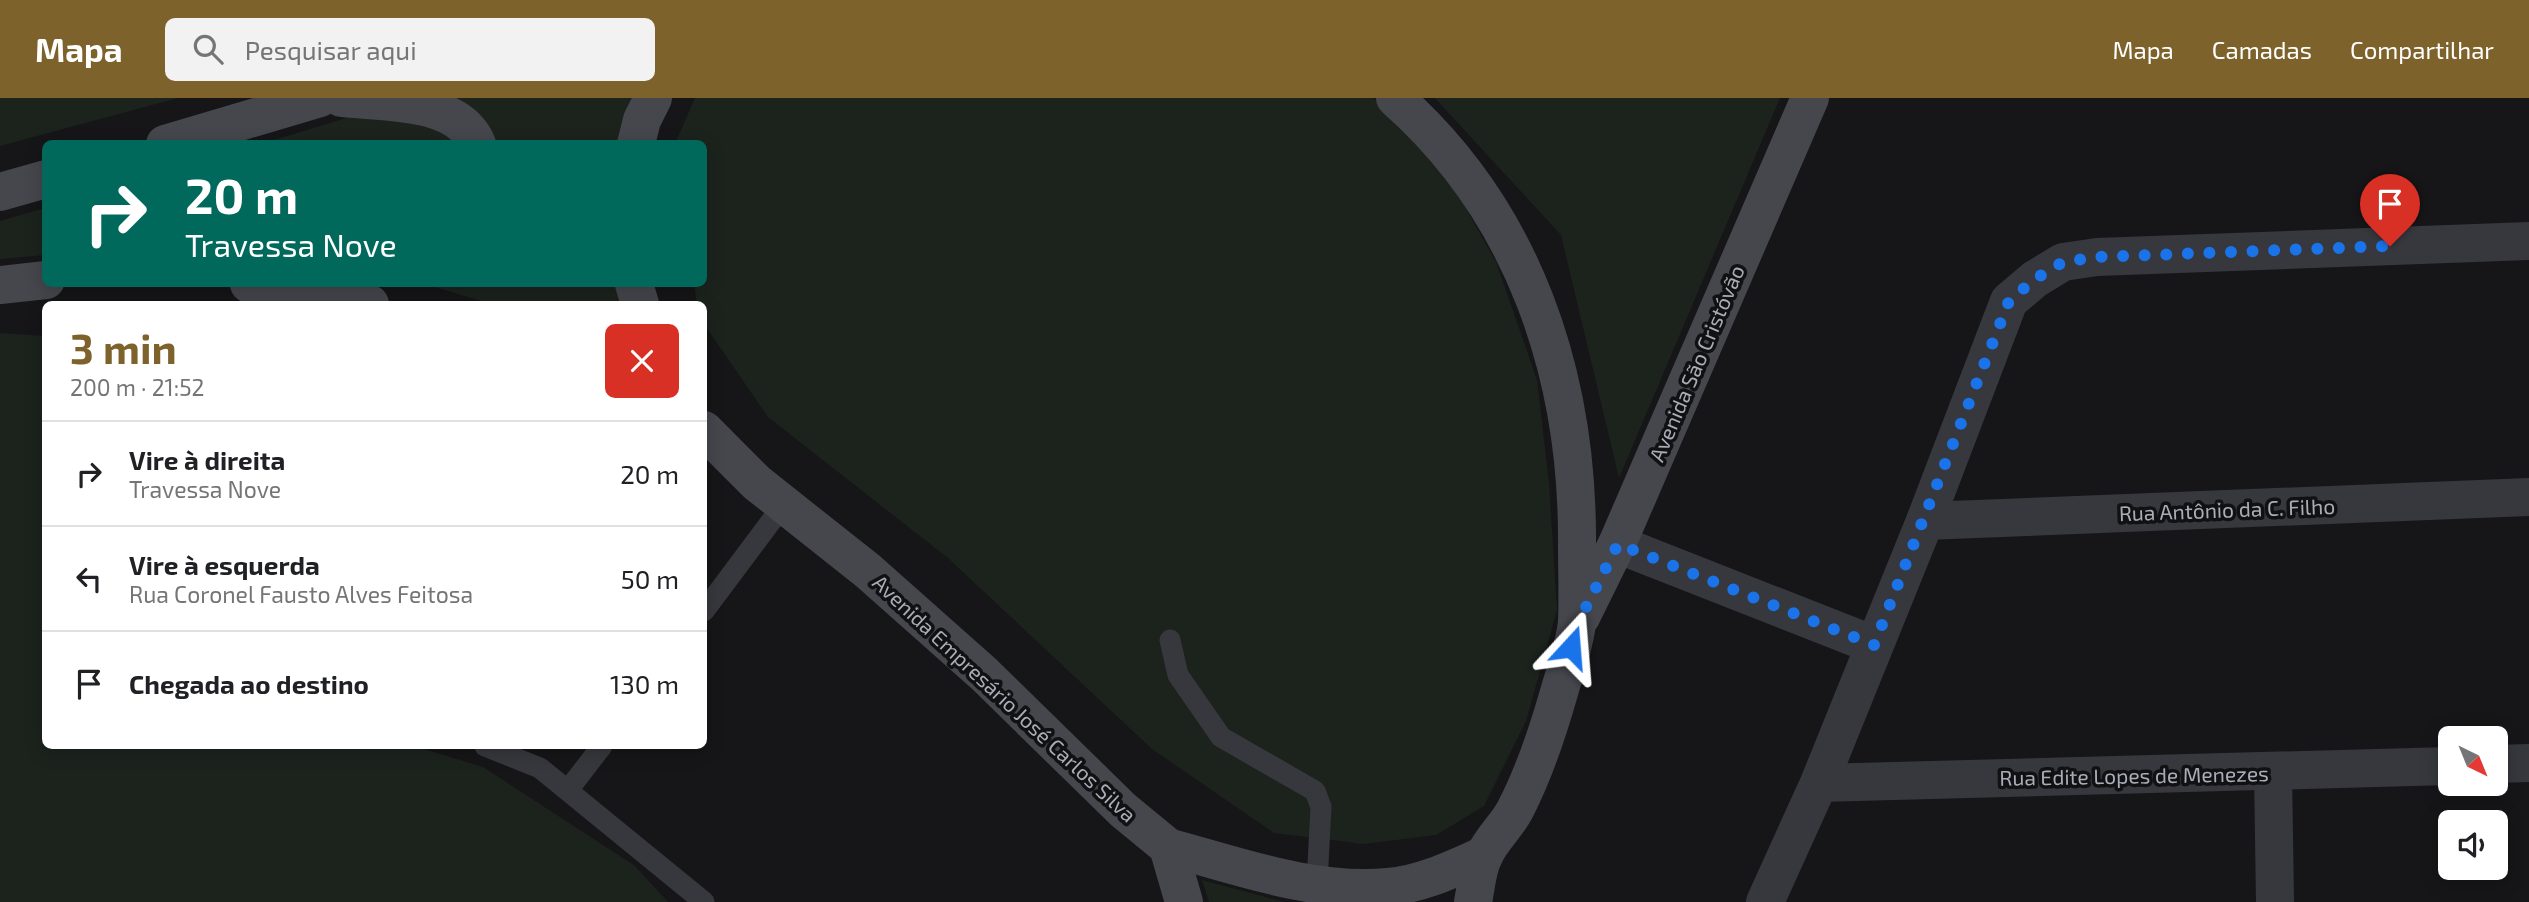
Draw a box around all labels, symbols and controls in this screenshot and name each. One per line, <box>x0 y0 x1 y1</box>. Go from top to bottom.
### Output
search box <box>165 18 655 81</box>
text: Mapa <box>35 29 123 69</box>
icon: search <box>189 30 227 68</box>
text: Pesquisar aqui <box>245 34 417 65</box>
text: Mapa <box>2112 35 2174 64</box>
text: Camadas <box>2212 35 2312 64</box>
text: Compartilhar <box>2350 35 2494 64</box>
text: 20 m <box>185 165 298 224</box>
icon: right <box>70 168 161 259</box>
pin <box>2360 174 2420 246</box>
icon: arrive <box>2371 185 2409 223</box>
text: Travessa Nove <box>185 225 397 263</box>
street label: Avenida São Cristóvão <box>1643 261 1749 465</box>
text: 3 min <box>70 322 177 372</box>
button: close <box>605 324 679 398</box>
text: 200 m · 21:52 <box>70 373 204 401</box>
text: Vire à direita <box>129 444 285 475</box>
icon: right <box>70 455 108 493</box>
text: 20 m <box>620 458 679 489</box>
text: Travessa Nove <box>129 475 281 503</box>
street label: Rua Antônio da C. Filho <box>2118 493 2336 525</box>
text: Vire à esquerda <box>129 549 320 580</box>
icon: left <box>70 560 108 598</box>
text: 50 m <box>621 563 679 594</box>
street label: Avenida Empresário José Carlos Silva <box>868 569 1142 827</box>
text: Rua Coronel Fausto Alves Feitosa <box>129 580 473 608</box>
position arrow <box>1534 610 1608 684</box>
icon: arrive <box>70 665 108 703</box>
text: Chegada ao destino <box>129 668 369 699</box>
text: 130 m <box>610 668 679 699</box>
north arrow <box>2438 726 2508 796</box>
map controls <box>2438 726 2508 880</box>
street label: Rua Edite Lopes de Menezes <box>1999 760 2269 790</box>
button: sound <box>2438 810 2508 880</box>

